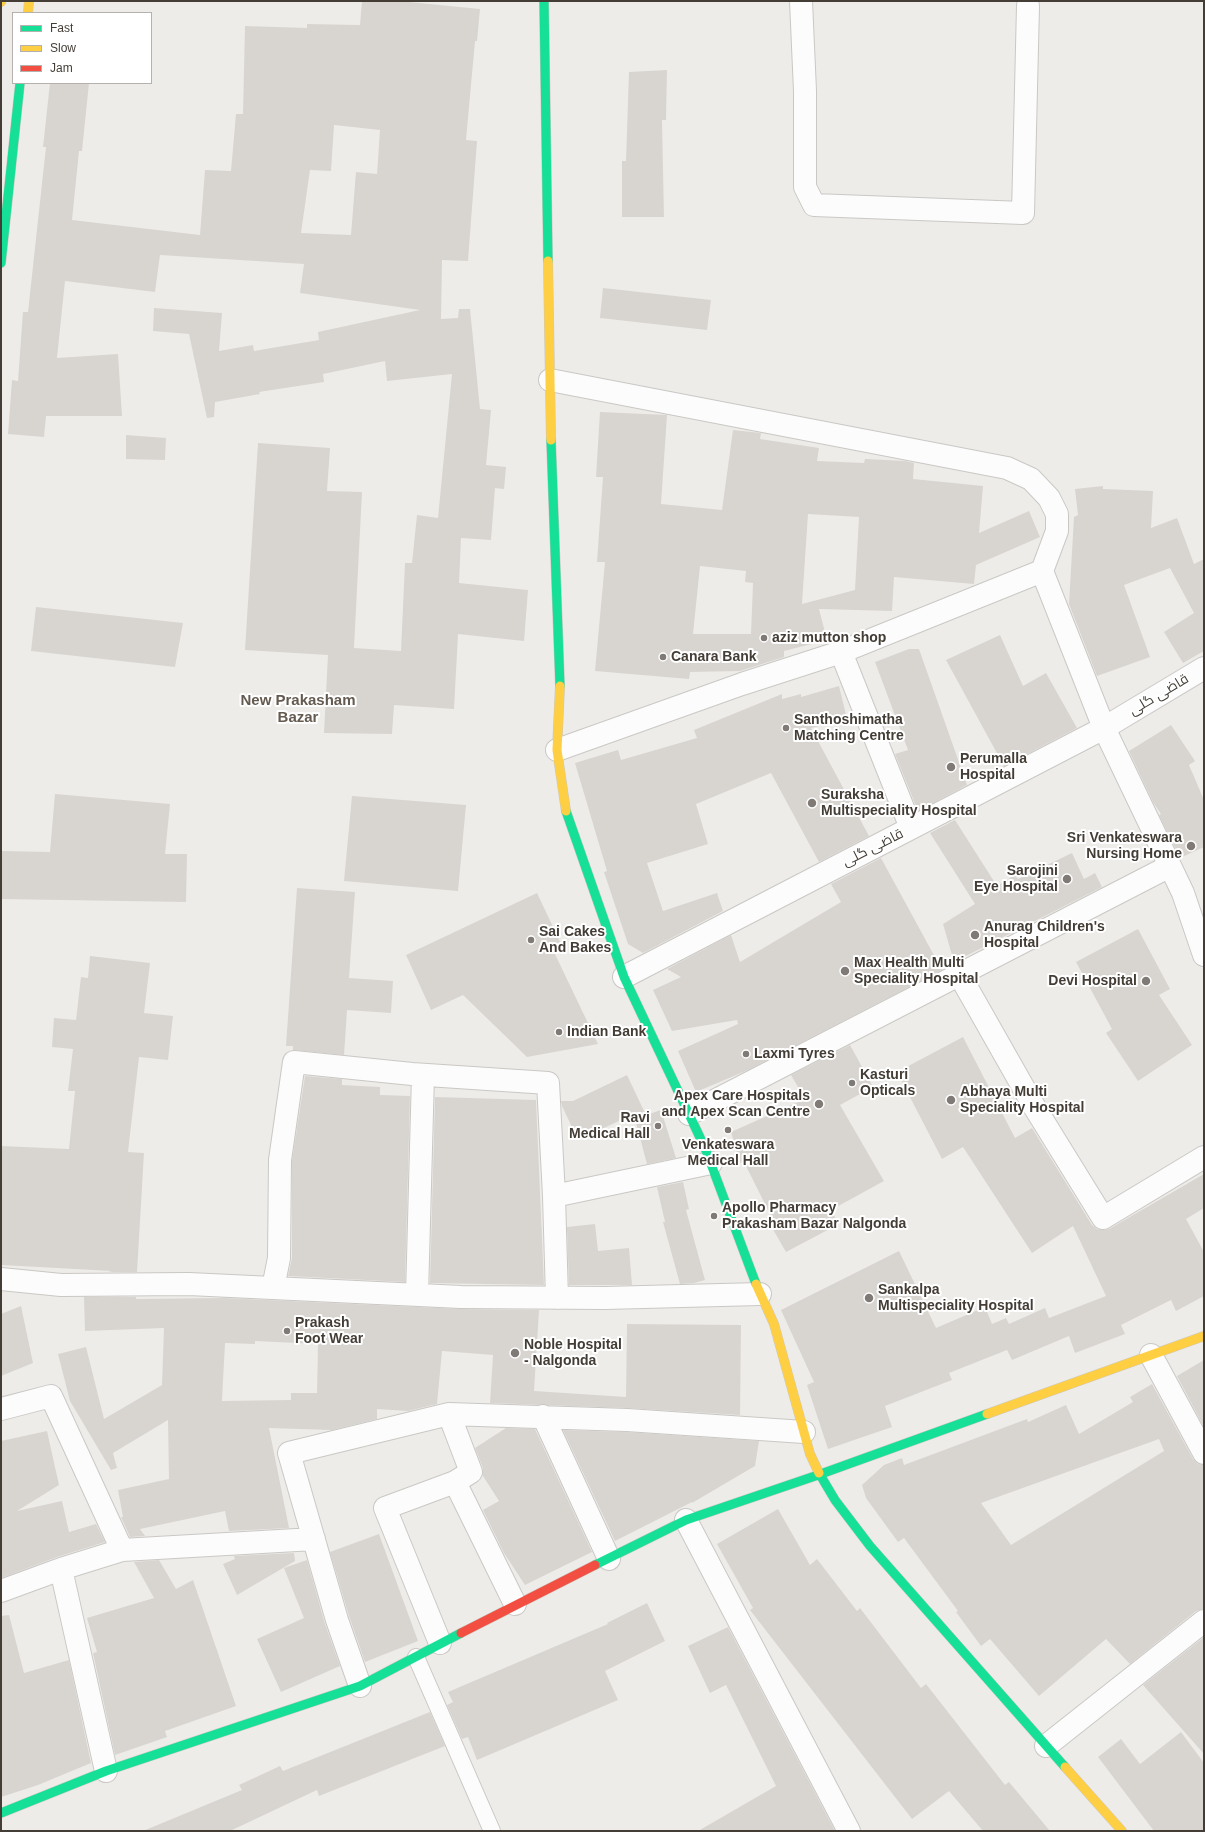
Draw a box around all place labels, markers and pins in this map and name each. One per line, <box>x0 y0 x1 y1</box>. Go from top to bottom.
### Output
place label: aziz mutton shop <box>772 630 886 646</box>
marker: aziz mutton shop <box>759 633 769 643</box>
place label: Canara Bank <box>671 649 757 665</box>
marker: Canara Bank <box>658 652 668 662</box>
place label: Santhoshimatha Matching Centre <box>794 712 904 744</box>
marker: Santhoshimatha Matching Centre <box>781 723 791 733</box>
place label: Perumalla Hospital <box>960 751 1027 784</box>
marker: Perumalla Hospital <box>945 761 957 773</box>
place label: Suraksha Multispeciality Hospital <box>821 787 977 820</box>
marker: Suraksha Multispeciality Hospital <box>806 797 818 809</box>
place label: Sri Venkateswara Nursing Home <box>1067 830 1182 862</box>
marker: Sri Venkateswara Nursing Home <box>1185 840 1197 852</box>
place label: Sarojini Eye Hospital <box>974 863 1058 896</box>
marker: Sarojini Eye Hospital <box>1061 873 1073 885</box>
place label: Anurag Children's Hospital <box>984 919 1105 952</box>
place label: Sai Cakes And Bakes <box>539 924 611 956</box>
marker: Anurag Children's Hospital <box>969 929 981 941</box>
marker: Sai Cakes And Bakes <box>526 935 536 945</box>
place label: Max Health Multi Speciality Hospital <box>854 955 978 988</box>
marker: Max Health Multi Speciality Hospital <box>839 965 851 977</box>
place label: Devi Hospital <box>1048 973 1137 989</box>
marker: Devi Hospital <box>1140 975 1152 987</box>
place label: Indian Bank <box>567 1024 646 1040</box>
marker: Indian Bank <box>554 1027 564 1037</box>
place label: Laxmi Tyres <box>754 1046 835 1062</box>
marker: Laxmi Tyres <box>741 1049 751 1059</box>
place label: Kasturi Opticals <box>860 1067 915 1100</box>
marker: Kasturi Opticals <box>847 1078 857 1088</box>
place label: Abhaya Multi Speciality Hospital <box>960 1084 1084 1116</box>
place label: Apex Care Hospitals and Apex Scan Centre <box>661 1088 810 1120</box>
marker: Abhaya Multi Speciality Hospital <box>945 1094 957 1106</box>
marker: Apex Care Hospitals and Apex Scan Centre <box>813 1098 825 1110</box>
place label: Ravi Medical Hall <box>569 1110 650 1142</box>
marker: Ravi Medical Hall <box>653 1121 663 1131</box>
marker: Venkateswara Medical Hall <box>723 1125 733 1135</box>
place label: Venkateswara Medical Hall <box>682 1137 774 1170</box>
place label: Apollo Pharmacy Prakasham Bazar Nalgonda <box>722 1200 906 1232</box>
marker: Apollo Pharmacy Prakasham Bazar Nalgonda <box>709 1211 719 1221</box>
place label: Sankalpa Multispeciality Hospital <box>878 1282 1034 1314</box>
marker: Sankalpa Multispeciality Hospital <box>863 1292 875 1304</box>
place label: Prakash Foot Wear <box>295 1315 363 1348</box>
marker: Prakash Foot Wear <box>282 1326 292 1336</box>
place label: Noble Hospital - Nalgonda <box>524 1337 622 1370</box>
marker: Noble Hospital - Nalgonda <box>509 1347 521 1359</box>

